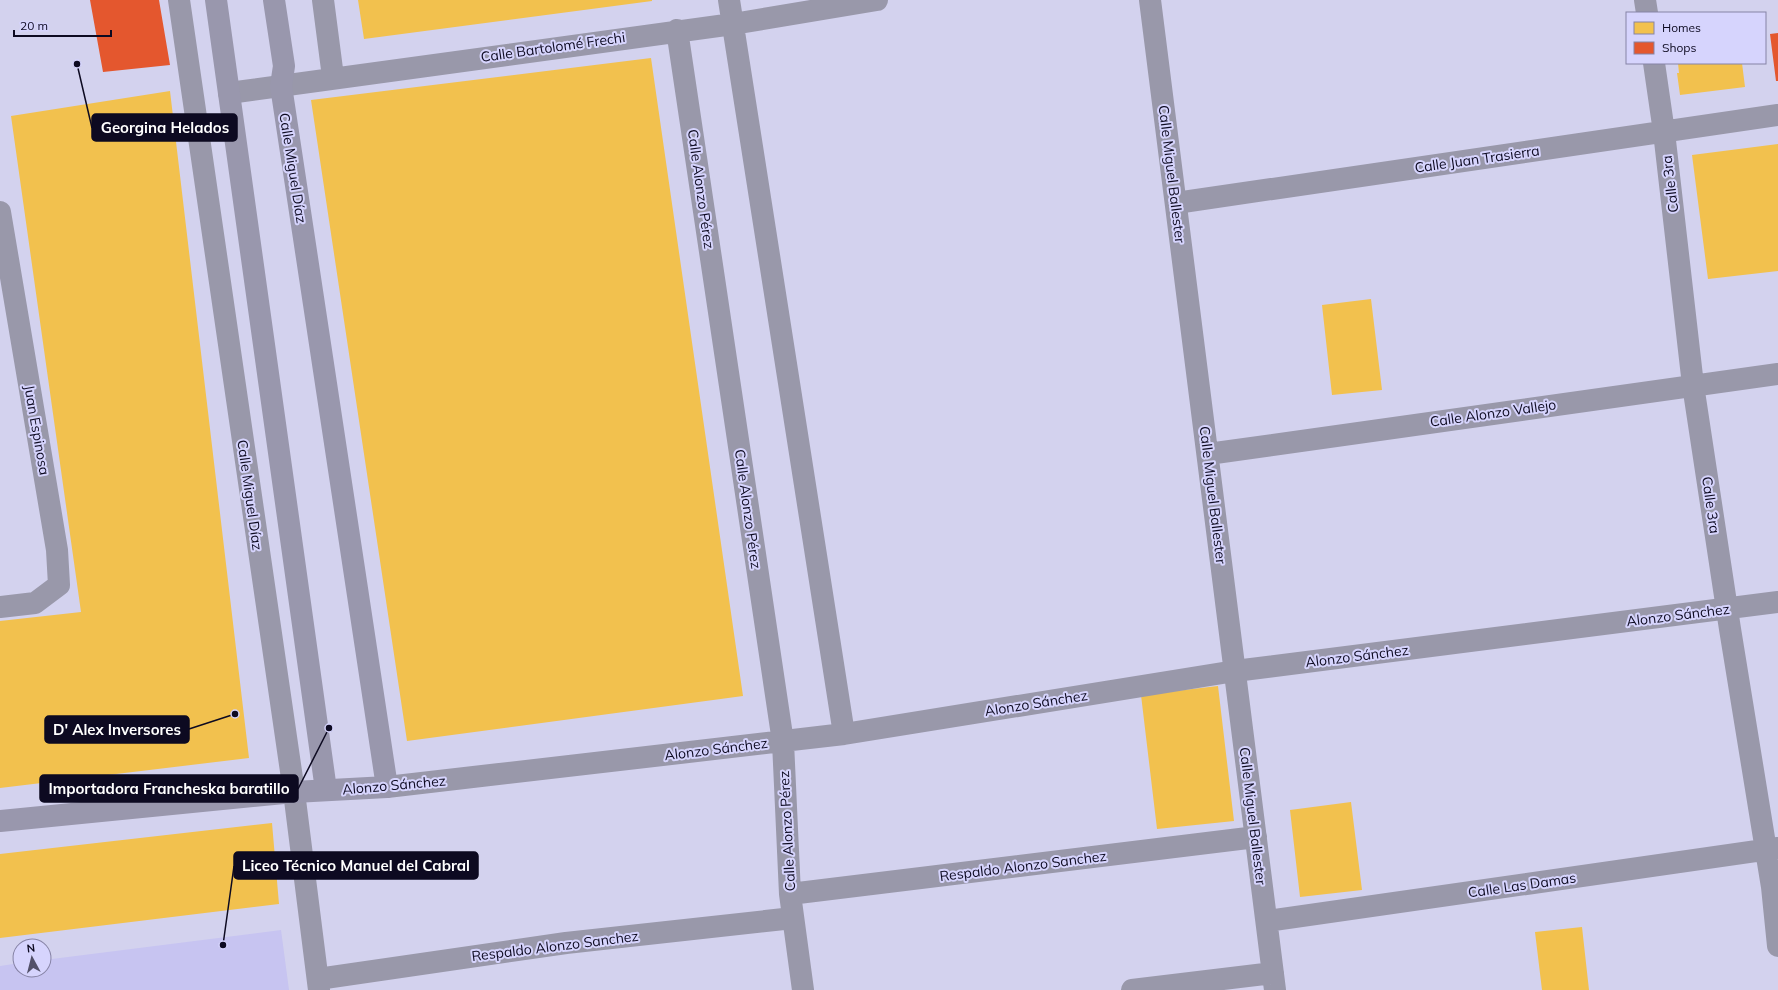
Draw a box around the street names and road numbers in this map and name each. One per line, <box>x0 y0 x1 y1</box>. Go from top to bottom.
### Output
street label: Calle Bartolomé Frechi <box>480 28 626 66</box>
street label: Calle Miguel Ballester <box>1155 104 1189 245</box>
street label: Calle Miguel Díaz <box>275 111 311 225</box>
street label: Calle Alonzo Pérez <box>684 128 718 250</box>
street label: Calle Juan Trasierra <box>1413 141 1541 177</box>
street label: Calle 3ra <box>1658 154 1682 214</box>
street label: Juan Espinosa <box>20 383 54 477</box>
street label: Calle Alonzo Vallejo <box>1429 395 1557 431</box>
street label: Calle Miguel Ballester <box>1196 425 1230 566</box>
street label: Calle Miguel Díaz <box>233 438 267 552</box>
street label: Calle Alonzo Pérez <box>731 448 765 570</box>
street label: Calle 3ra <box>1698 475 1724 535</box>
street label: Alonzo Sánchez <box>1625 600 1731 630</box>
street label: Alonzo Sánchez <box>1304 641 1410 671</box>
street label: Alonzo Sánchez <box>983 686 1089 720</box>
street label: Alonzo Sánchez <box>663 734 769 764</box>
street label: Calle Miguel Ballester <box>1236 746 1270 887</box>
street label: Calle Alonzo Pérez <box>775 770 799 892</box>
street label: Alonzo Sánchez <box>341 772 447 798</box>
street label: Respaldo Alonzo Sanchez <box>938 847 1108 885</box>
street label: Calle Las Damas <box>1467 869 1577 901</box>
street label: Respaldo Alonzo Sanchez <box>470 927 640 965</box>

